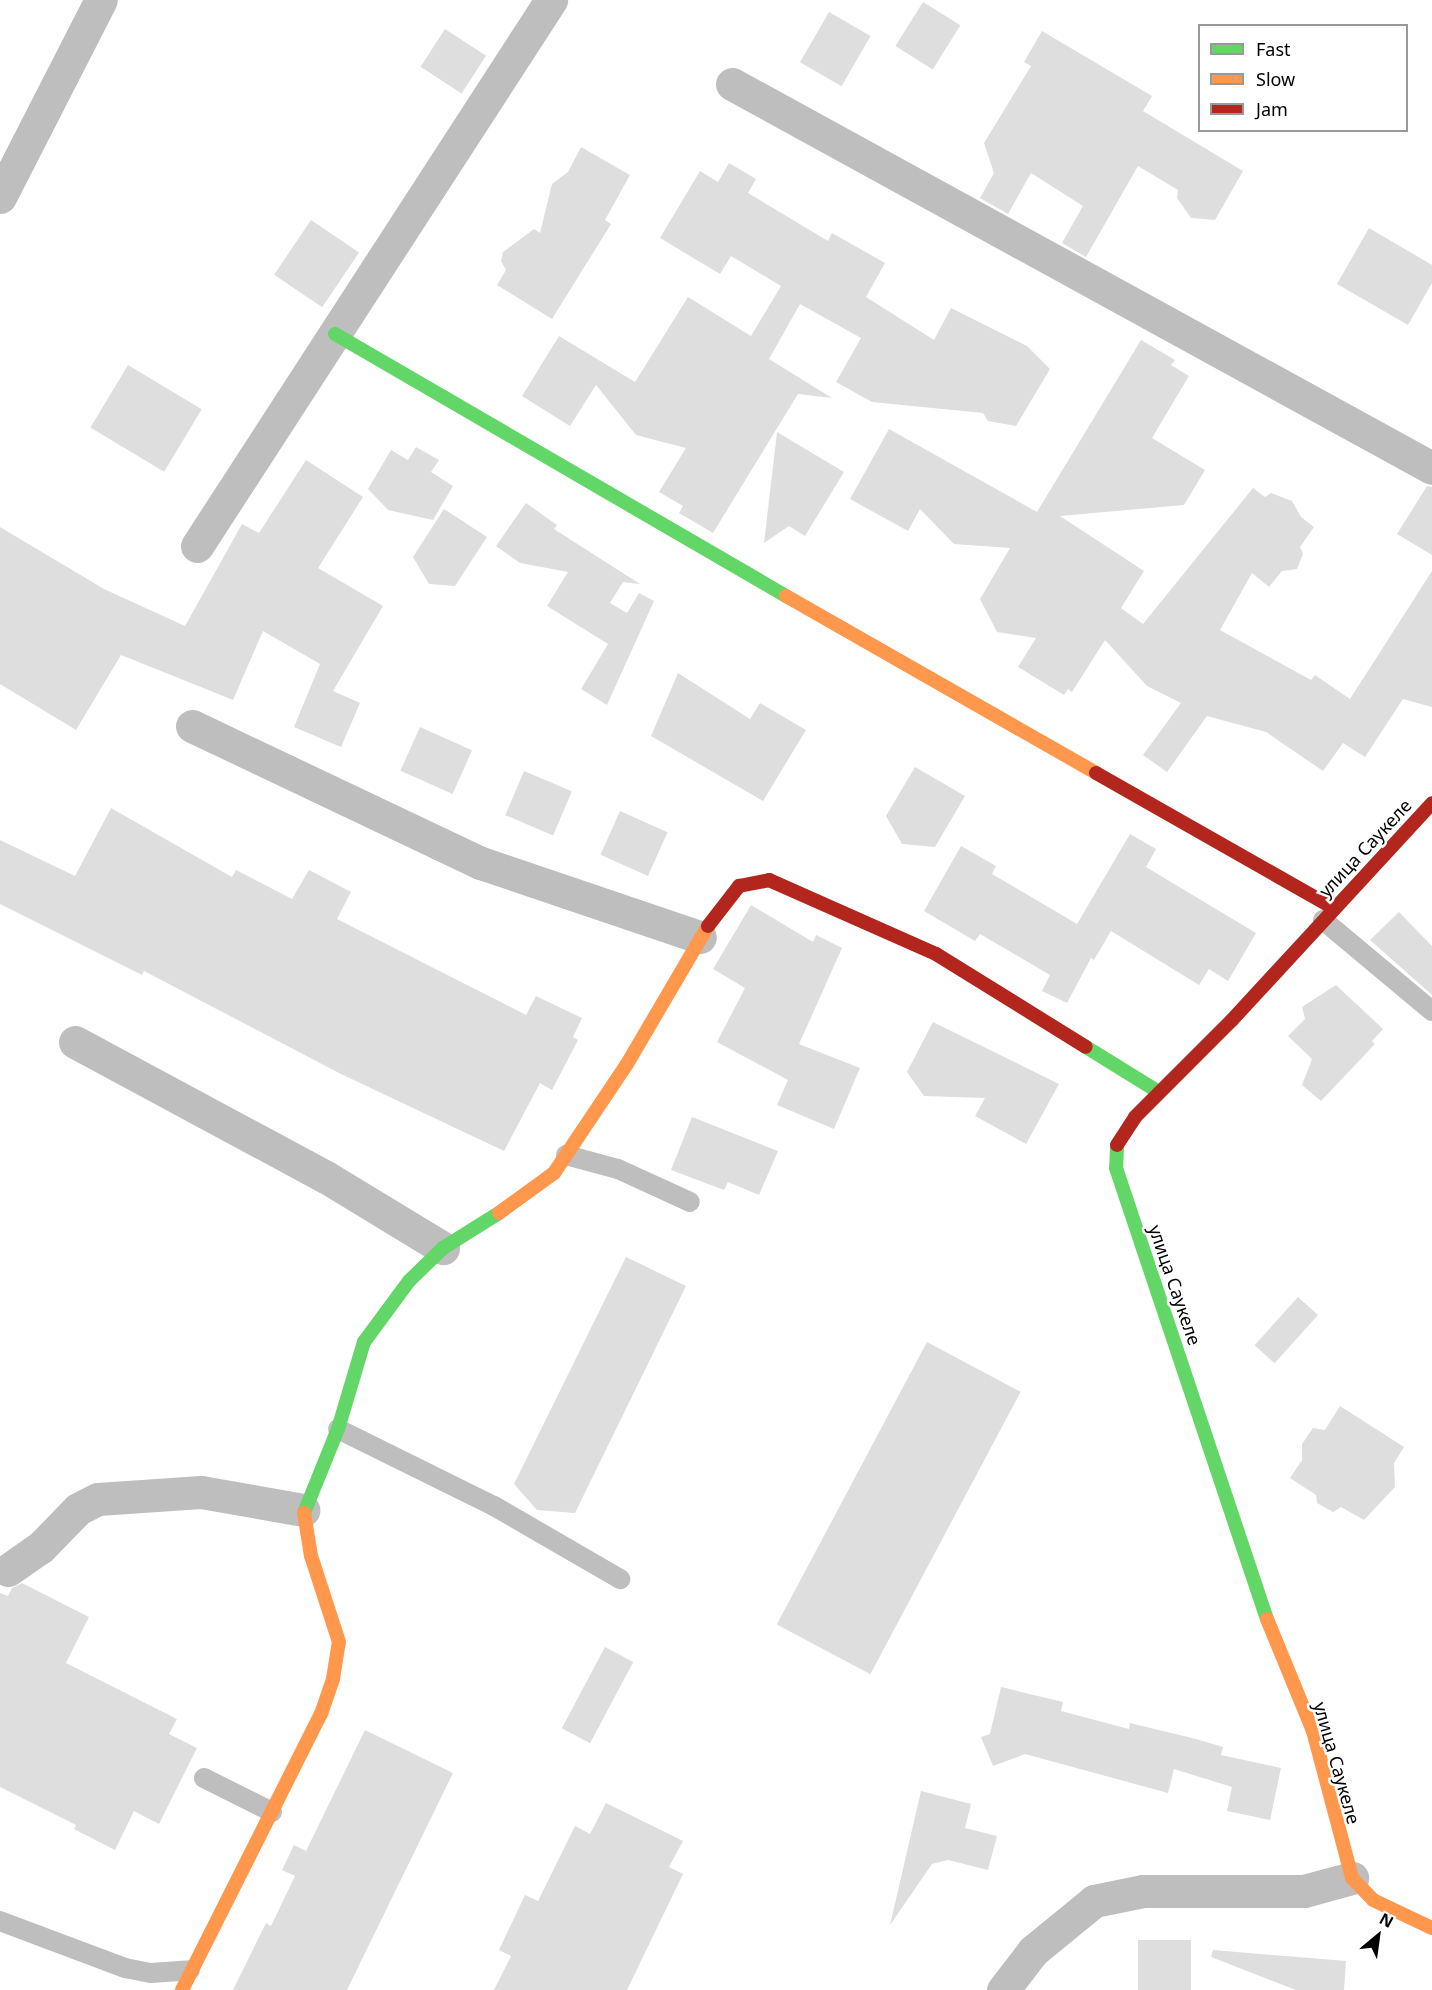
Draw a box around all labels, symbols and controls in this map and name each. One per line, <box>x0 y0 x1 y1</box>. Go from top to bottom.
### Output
legend <box>1198 24 1408 132</box>
text: Fast <box>1256 37 1291 61</box>
text: Slow <box>1256 67 1295 91</box>
text: Jam <box>1256 97 1288 121</box>
street label: улица Саукеле <box>1314 795 1416 901</box>
street label: улица Саукеле <box>1144 1222 1206 1348</box>
street label: улица Саукеле <box>1309 1700 1365 1826</box>
north arrow <box>1348 1906 1408 1966</box>
text: N <box>1376 1907 1398 1933</box>

